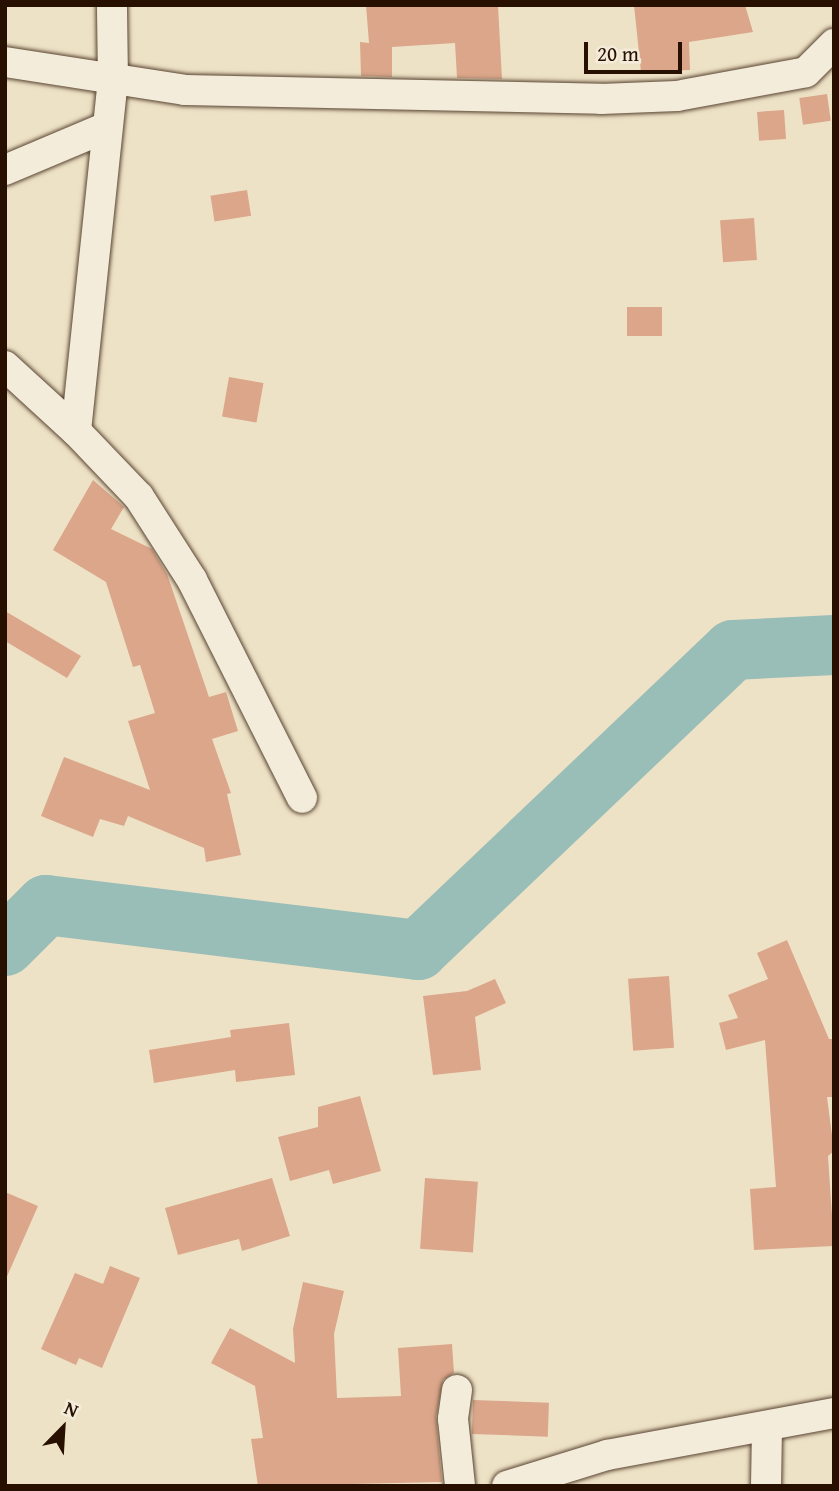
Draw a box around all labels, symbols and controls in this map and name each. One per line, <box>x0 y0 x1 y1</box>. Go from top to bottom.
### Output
scale bar <box>587 28 685 72</box>
text: 20 m <box>597 38 639 69</box>
north arrow <box>28 1393 98 1463</box>
text: N <box>60 1393 83 1424</box>

